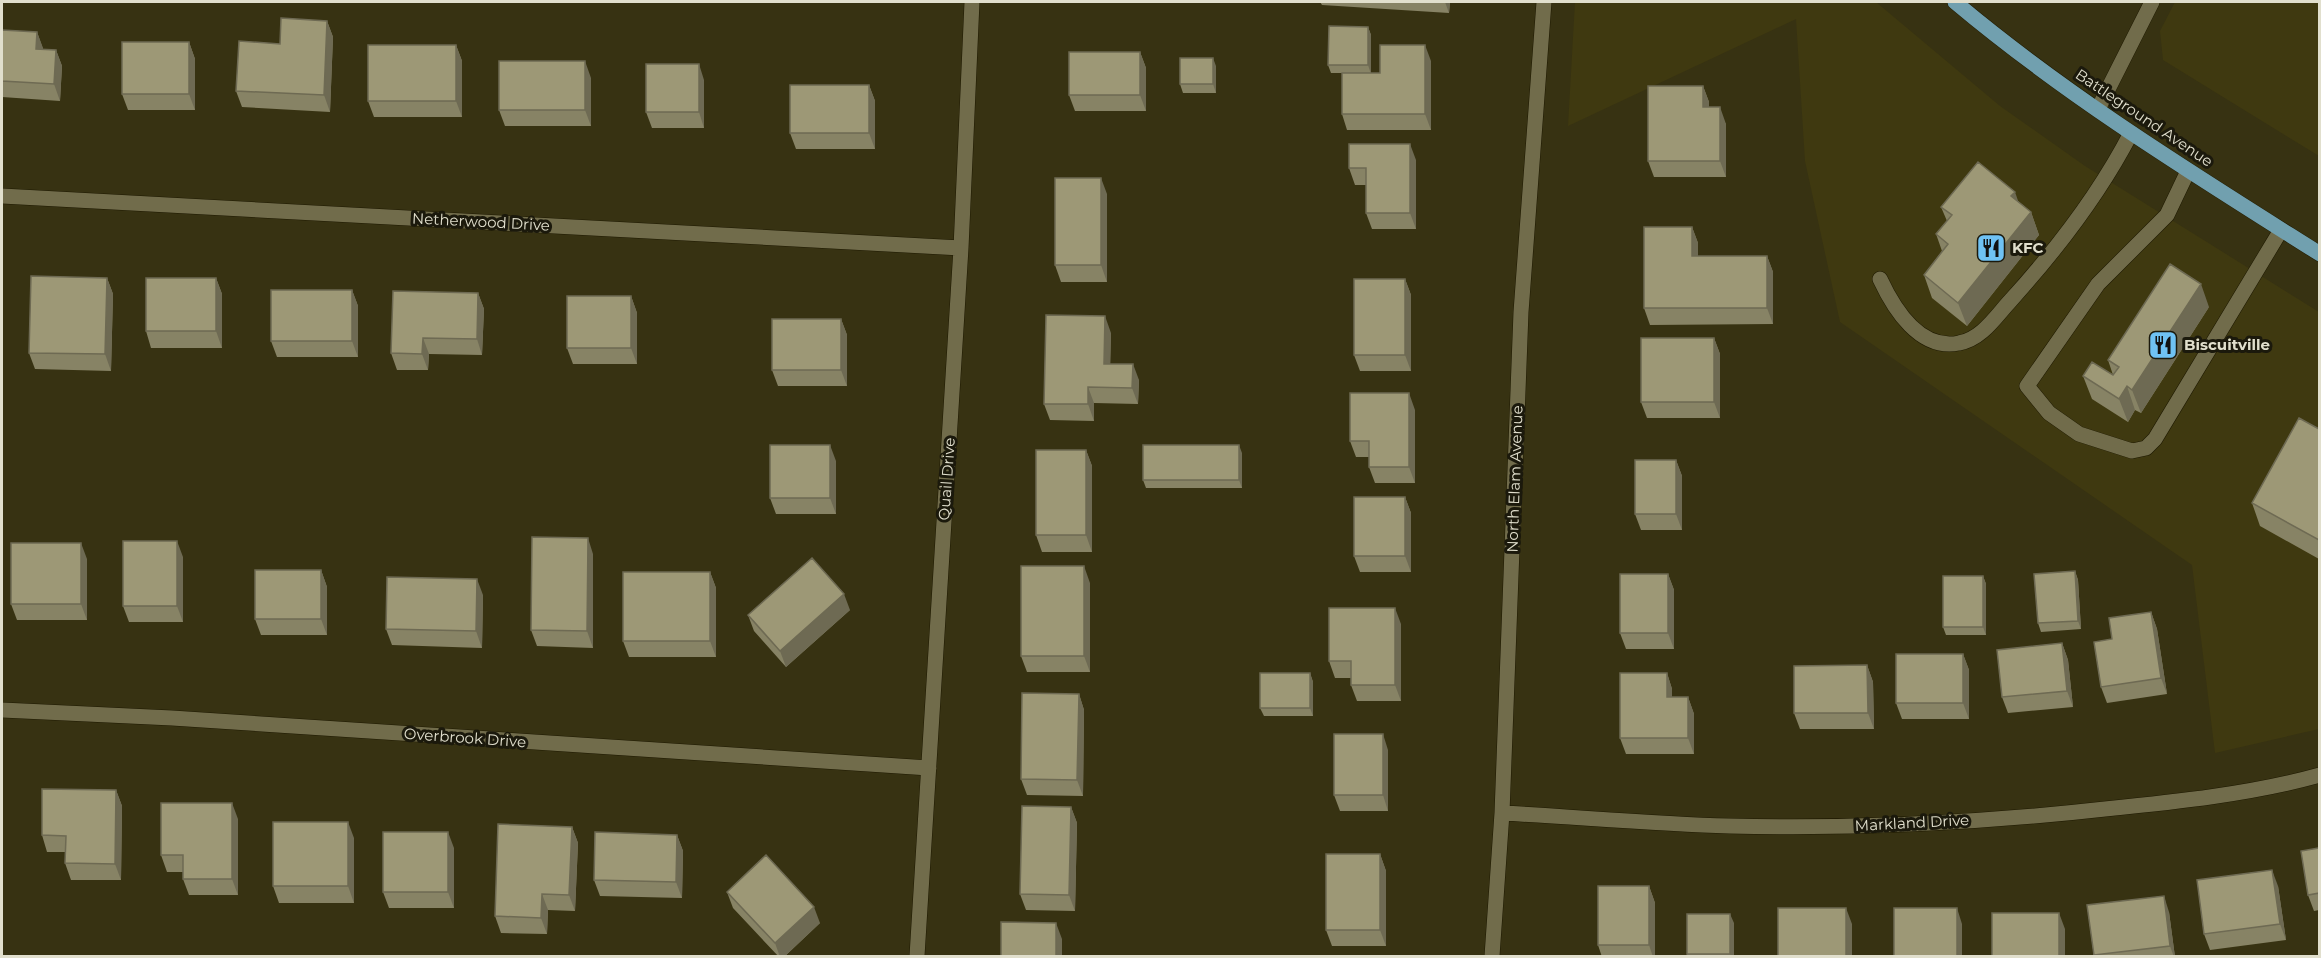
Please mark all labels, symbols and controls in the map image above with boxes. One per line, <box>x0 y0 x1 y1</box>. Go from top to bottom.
street label: Battleground Avenue <box>2072 65 2217 171</box>
street label: Netherwood Drive <box>412 208 550 235</box>
restaurant icon: KFC <box>1975 232 2007 264</box>
place label: KFC <box>2012 238 2044 257</box>
restaurant icon: Biscuitville <box>2147 329 2179 361</box>
place label: Biscuitville <box>2184 335 2270 354</box>
street label: North Elam Avenue <box>1502 405 1527 553</box>
street label: Quail Drive <box>934 437 959 521</box>
street label: Overbrook Drive <box>403 724 527 751</box>
street label: Markland Drive <box>1854 810 1970 835</box>

